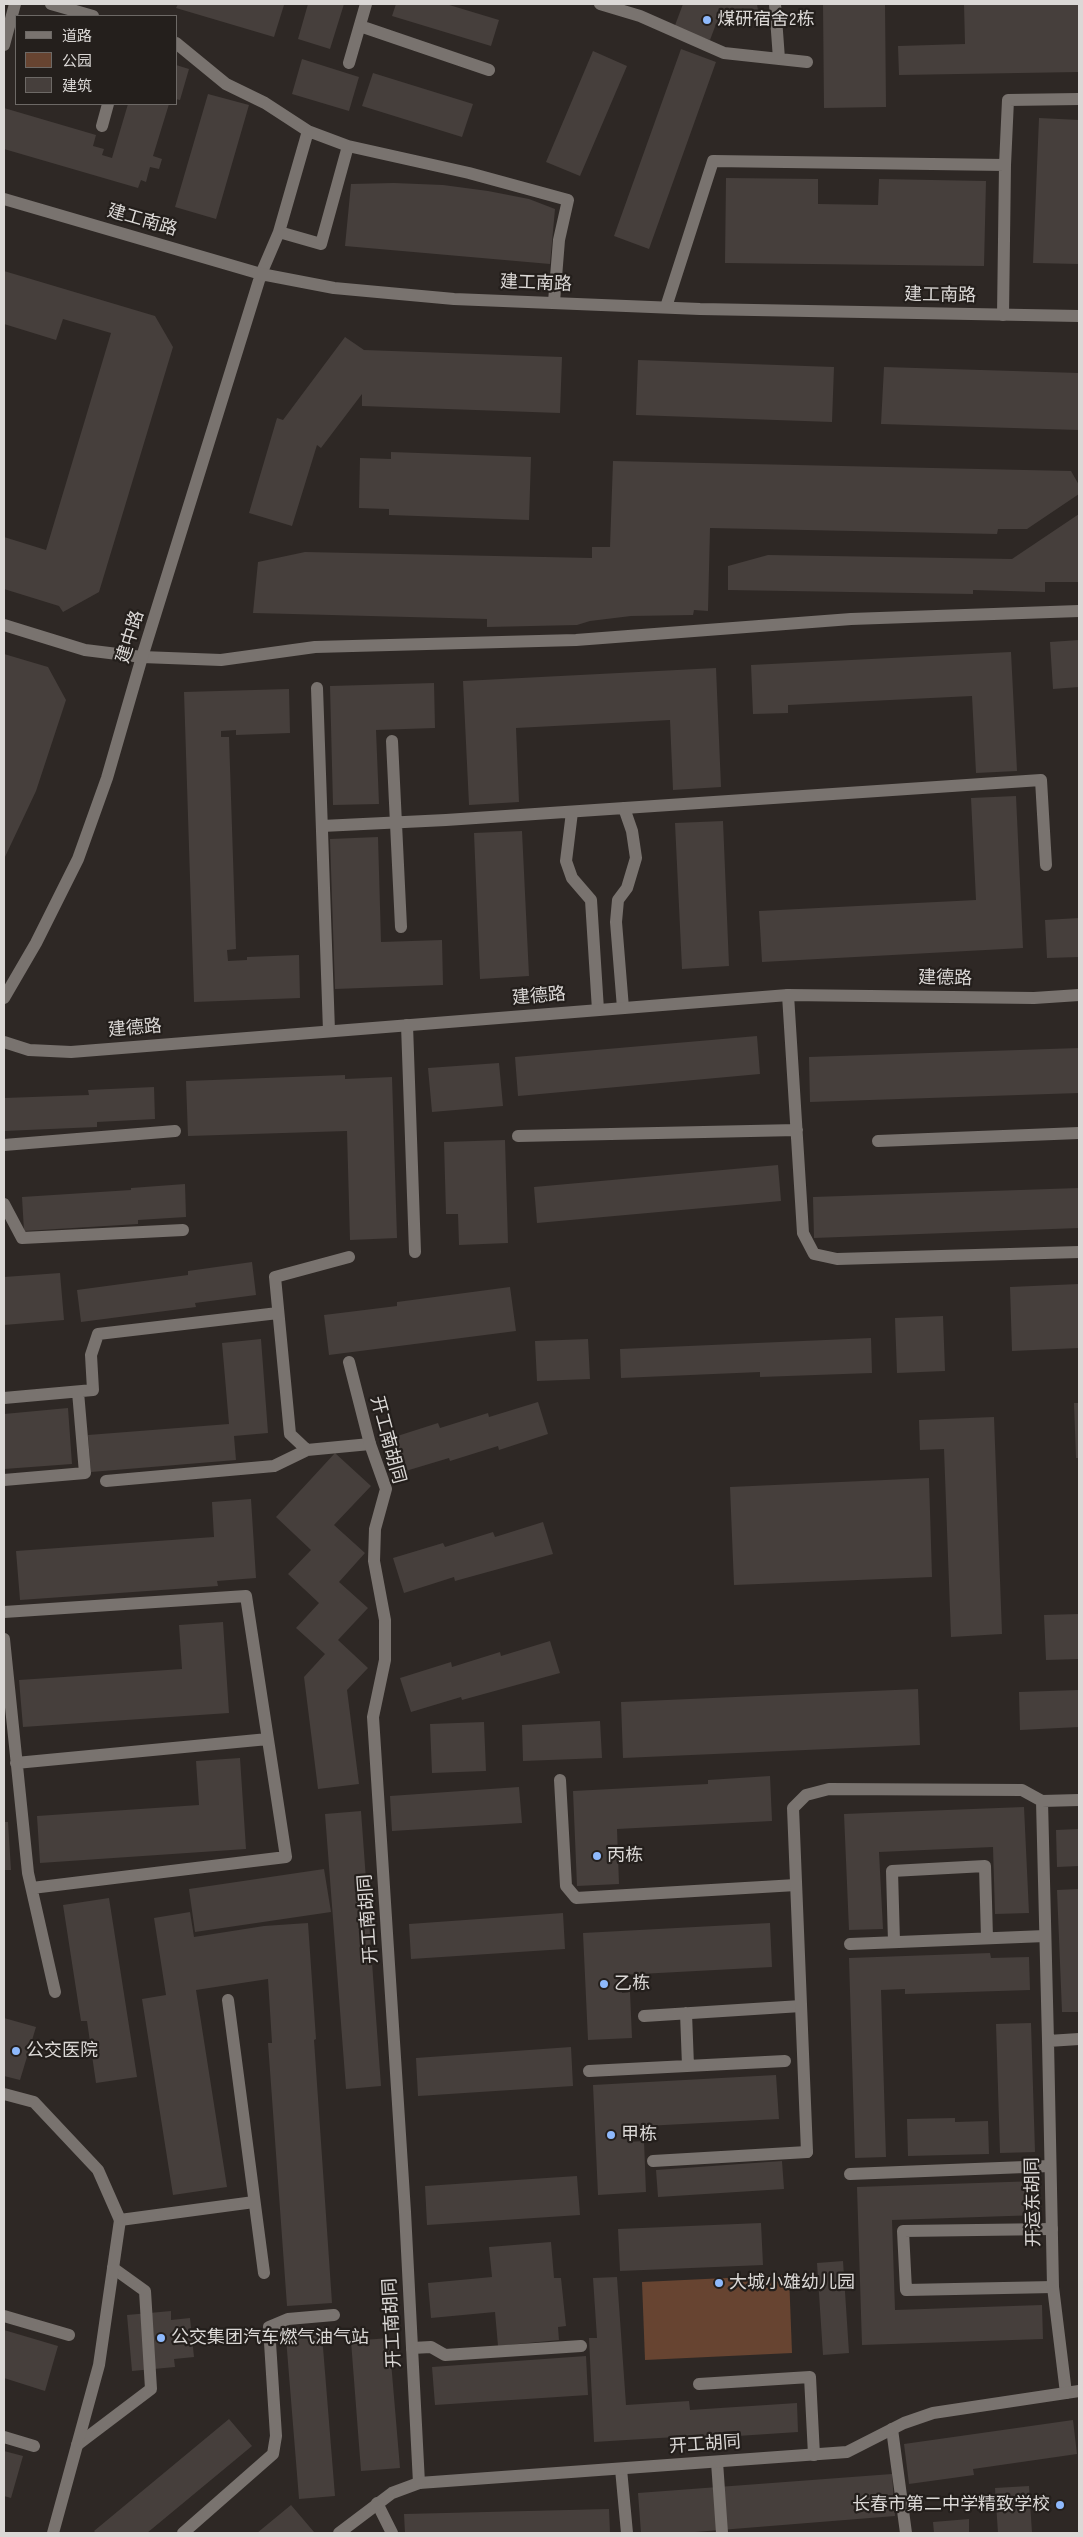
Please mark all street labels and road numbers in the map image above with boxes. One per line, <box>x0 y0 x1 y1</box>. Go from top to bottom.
street label: 建工南路 <box>104 201 180 241</box>
street label: 建工南路 <box>500 272 572 296</box>
street label: 建工南路 <box>904 285 976 307</box>
street label: 建中路 <box>113 608 149 666</box>
street label: 建德路 <box>918 968 972 990</box>
street label: 建德路 <box>511 984 567 1010</box>
street label: 建德路 <box>107 1016 163 1042</box>
street label: 开工南胡同 <box>365 1394 409 1486</box>
street label: 开工南胡同 <box>355 1873 383 1965</box>
street label: 开运东胡同 <box>1022 2157 1046 2247</box>
street label: 开工南胡同 <box>380 2277 406 2369</box>
street label: 开工胡同 <box>668 2432 742 2458</box>

